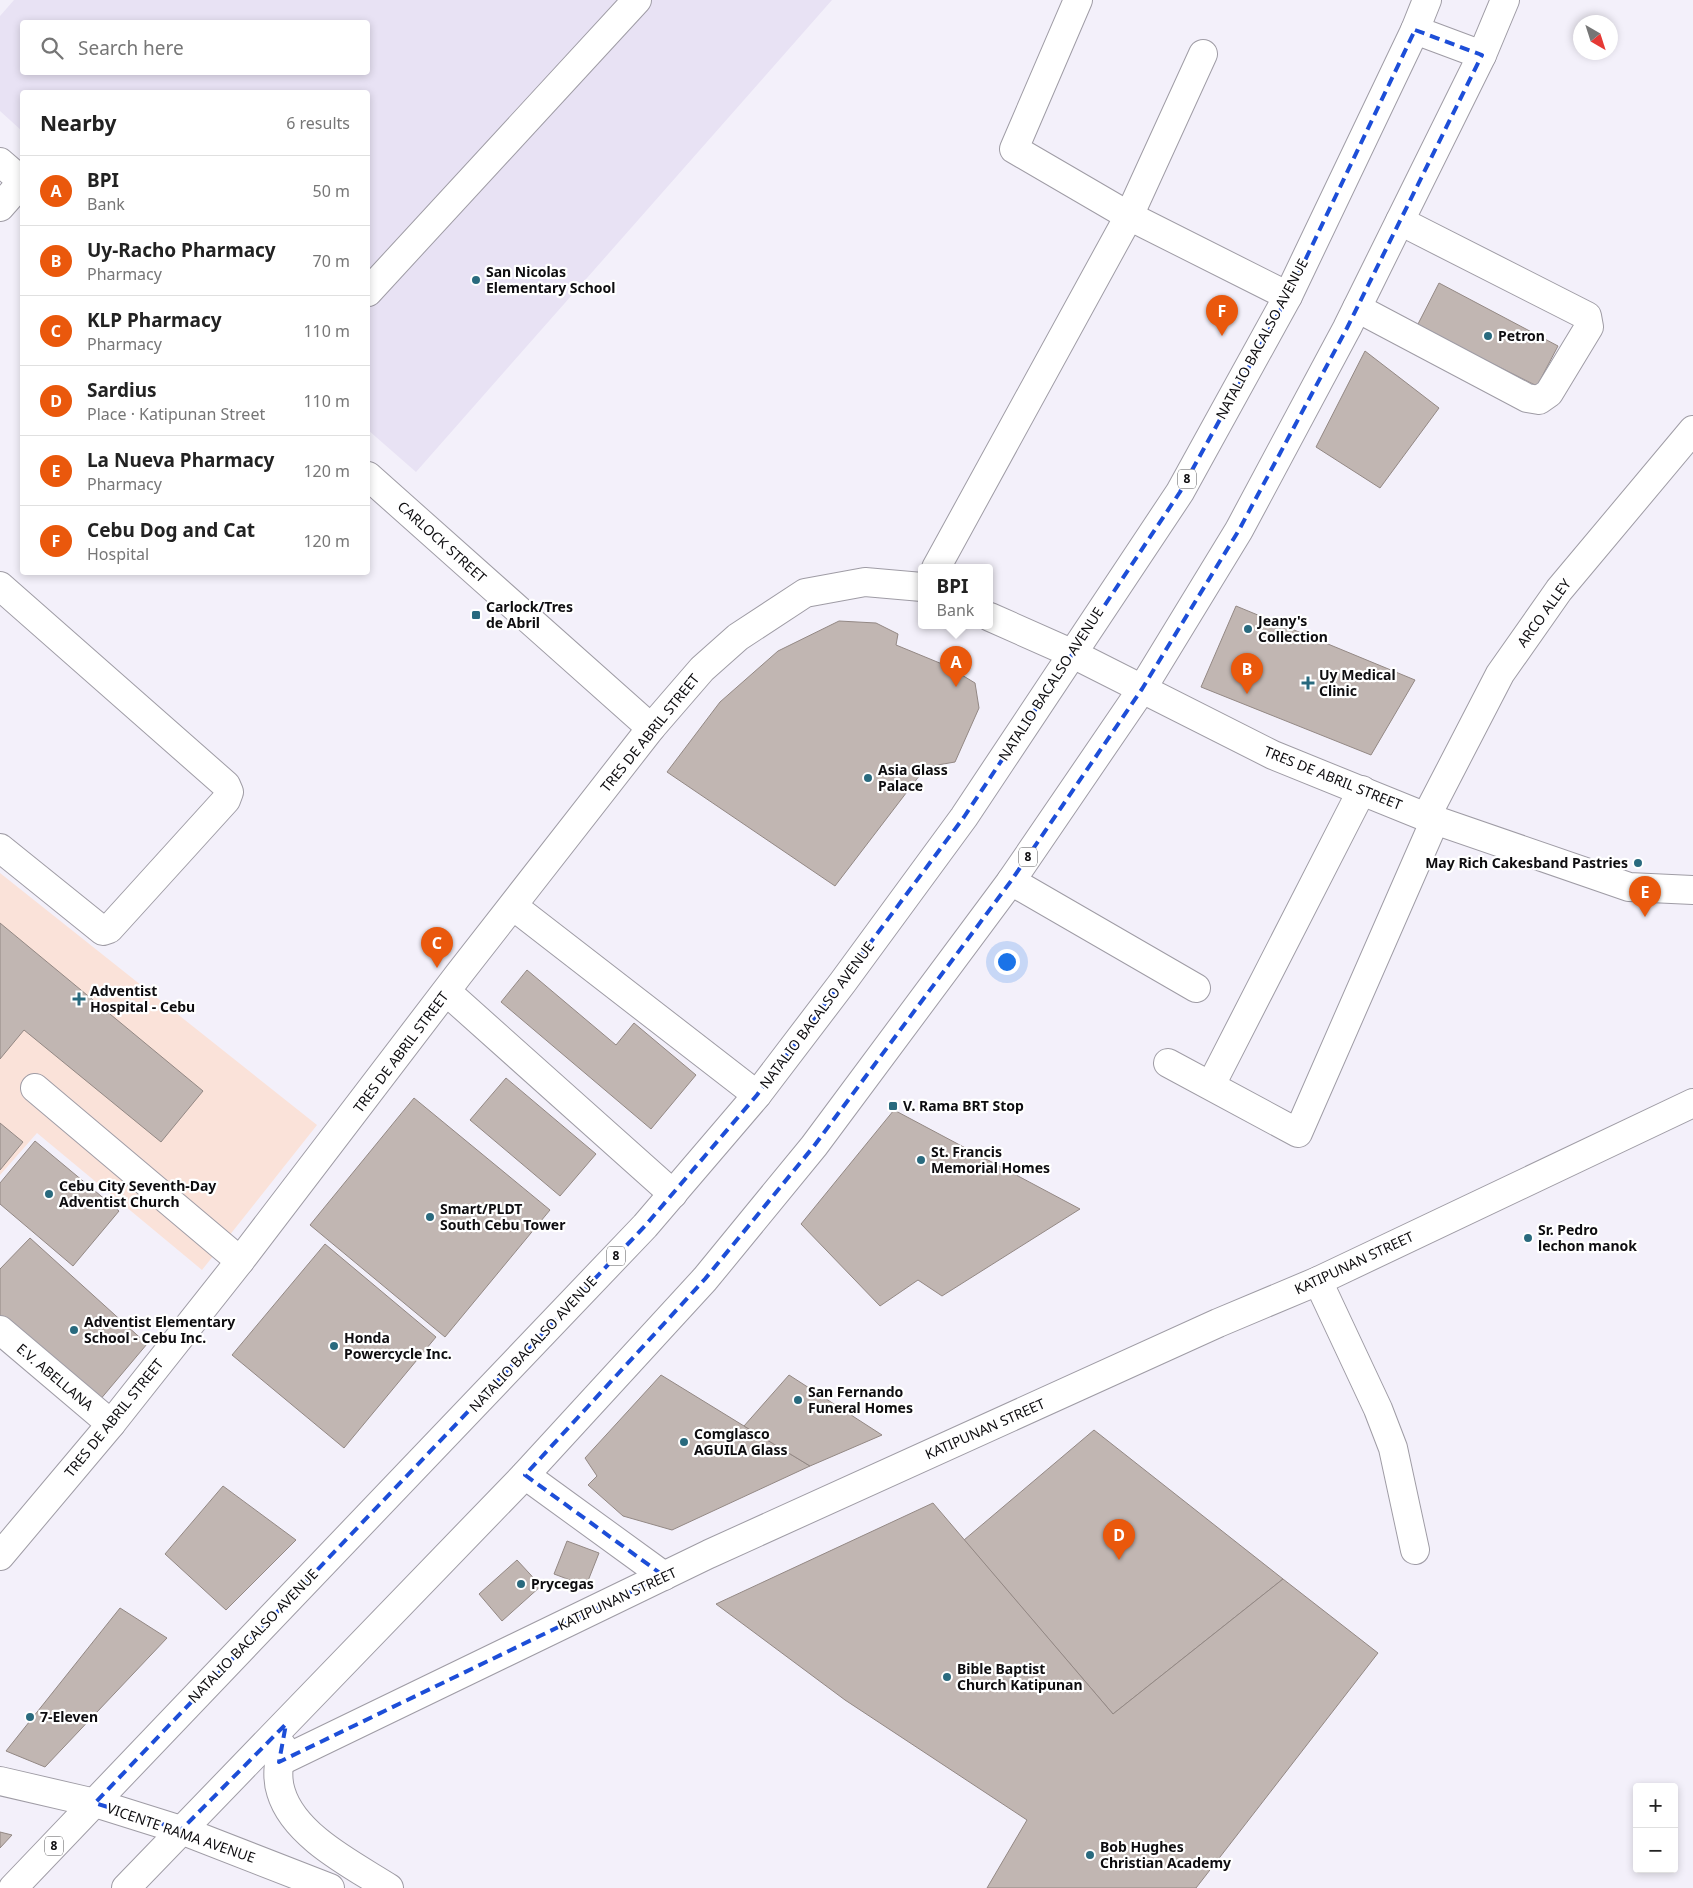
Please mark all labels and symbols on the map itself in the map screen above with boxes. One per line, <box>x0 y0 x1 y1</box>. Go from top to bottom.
north arrow <box>1573 15 1618 60</box>
street label: NATALIO BACALSO AVENUE <box>1211 255 1312 422</box>
place label: San Nicolas Elementary School <box>486 262 616 297</box>
marker: San Nicolas Elementary School <box>470 274 482 286</box>
pin: F <box>1206 295 1238 336</box>
place label: Petron <box>1498 326 1545 345</box>
marker: Petron <box>1482 330 1494 342</box>
road number: 8 <box>1178 469 1196 488</box>
street label: CARLOCK STREET <box>394 497 491 587</box>
street label: ARCO ALLEY <box>1512 575 1575 651</box>
place label: Carlock/Tres de Abril <box>486 597 573 632</box>
street label: NATALIO BACALSO AVENUE <box>994 603 1107 764</box>
marker: Carlock/Tres de Abril <box>470 609 482 621</box>
place label: Jeany's Collection <box>1256 611 1328 646</box>
marker: Jeany's Collection <box>1242 623 1254 635</box>
pin: A <box>940 646 972 687</box>
pin: B <box>1231 653 1263 694</box>
place label: Uy Medical Clinic <box>1319 665 1396 700</box>
street label: TRES DE ABRIL STREET <box>596 669 703 796</box>
marker: Uy Medical Clinic <box>1301 676 1315 690</box>
street label: TRES DE ABRIL STREET <box>1261 741 1405 814</box>
place label: Asia Glass Palace <box>878 760 948 795</box>
marker: Asia Glass Palace <box>862 772 874 784</box>
road number: 8 <box>1019 848 1037 866</box>
place label: May Rich Cakesband Pastries <box>1425 853 1628 872</box>
marker: May Rich Cakesband Pastries <box>1632 857 1644 869</box>
pin: E <box>1629 876 1661 917</box>
pin: C <box>421 927 453 968</box>
street label: NATALIO BACALSO AVENUE <box>755 937 878 1092</box>
your location <box>994 949 1020 975</box>
place label: Adventist Hospital - Cebu <box>90 981 195 1016</box>
street label: TRES DE ABRIL STREET <box>349 987 453 1116</box>
marker: Adventist Hospital - Cebu <box>72 992 86 1006</box>
place label: V. Rama BRT Stop <box>903 1096 1024 1115</box>
marker: V. Rama BRT Stop <box>887 1100 899 1112</box>
place label: St. Francis Memorial Homes <box>931 1142 1050 1177</box>
marker: St. Francis Memorial Homes <box>915 1154 927 1166</box>
place label: Cebu City Seventh-Day Adventist Church <box>59 1176 216 1211</box>
marker: Cebu City Seventh-Day Adventist Church <box>43 1188 55 1200</box>
place label: Smart/PLDT South Cebu Tower <box>440 1199 566 1234</box>
marker: Smart/PLDT South Cebu Tower <box>424 1211 436 1223</box>
place label: Sr. Pedro lechon manok <box>1538 1220 1637 1255</box>
street label: KATIPUNAN STREET <box>1291 1227 1417 1298</box>
marker: Sr. Pedro lechon manok <box>1522 1232 1534 1244</box>
road number: 8 <box>607 1246 625 1266</box>
street label: NATALIO BACALSO AVENUE <box>465 1272 601 1416</box>
place label: Adventist Elementary School - Cebu Inc. <box>84 1312 235 1347</box>
marker: Adventist Elementary School - Cebu Inc. <box>68 1324 80 1336</box>
place label: Honda Powercycle Inc. <box>344 1328 452 1363</box>
street label: E.V. ABELLANA <box>13 1339 98 1414</box>
marker: Honda Powercycle Inc. <box>328 1340 340 1352</box>
street label: TRES DE ABRIL STREET <box>60 1354 167 1481</box>
place label: San Fernando Funeral Homes <box>808 1382 913 1417</box>
street label: KATIPUNAN STREET <box>922 1393 1048 1464</box>
marker: San Fernando Funeral Homes <box>792 1394 804 1406</box>
place label: Comglasco AGUILA Glass <box>694 1424 787 1459</box>
marker: Comglasco AGUILA Glass <box>678 1436 690 1448</box>
pin: D <box>1103 1519 1135 1560</box>
street label: KATIPUNAN STREET <box>554 1563 680 1634</box>
street label: NATALIO BACALSO AVENUE <box>183 1565 322 1707</box>
place label: Prycegas <box>531 1574 594 1593</box>
marker: Prycegas <box>515 1578 527 1590</box>
place label: Bible Baptist Church Katipunan <box>957 1659 1083 1694</box>
marker: Bible Baptist Church Katipunan <box>941 1671 953 1683</box>
place label: 7-Eleven <box>40 1707 98 1726</box>
marker: 7-Eleven <box>24 1711 36 1723</box>
street label: VICENTE RAMA AVENUE <box>104 1798 258 1867</box>
road number: 8 <box>45 1836 63 1855</box>
place label: Bob Hughes Christian Academy <box>1100 1837 1231 1872</box>
marker: Bob Hughes Christian Academy <box>1084 1849 1096 1861</box>

